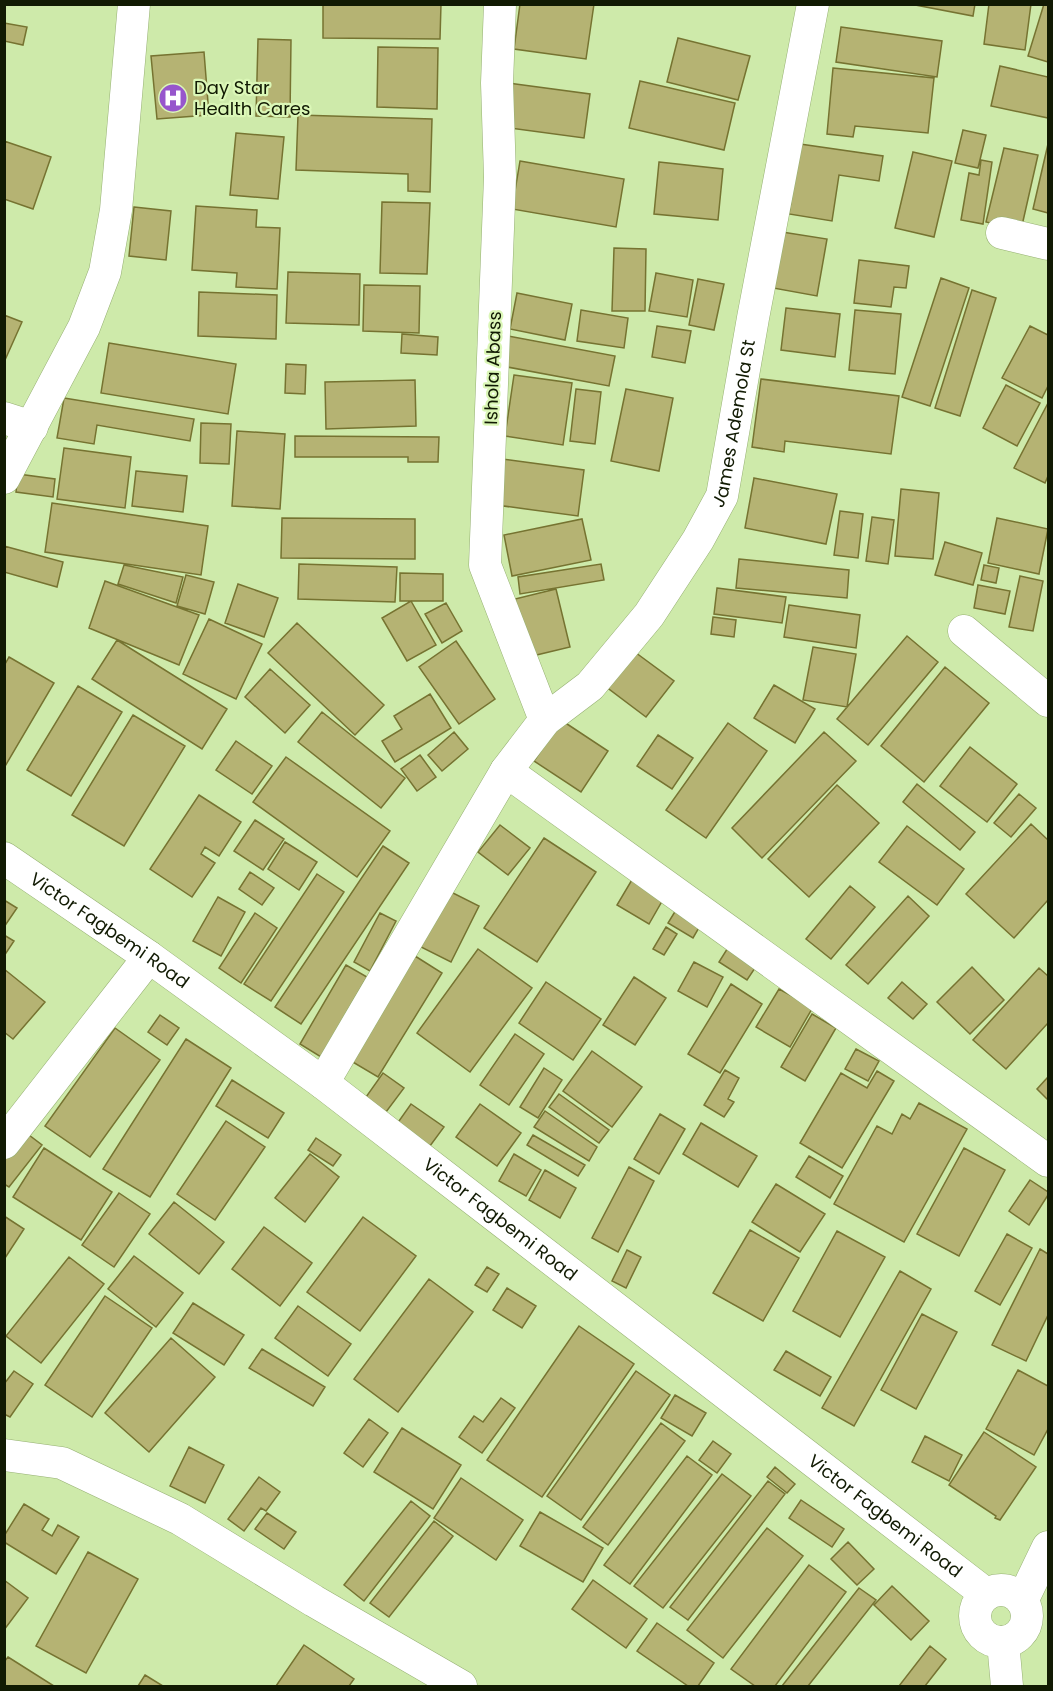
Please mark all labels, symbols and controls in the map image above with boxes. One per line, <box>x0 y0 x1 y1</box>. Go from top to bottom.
place label: Day Star Health Cares <box>194 75 310 121</box>
hospital icon: Day Star Health Cares <box>157 82 189 114</box>
street label: Ishola Abass <box>478 311 507 425</box>
street label: James Ademola St <box>705 338 761 512</box>
street label: Victor Fagbemi Road <box>25 866 194 994</box>
street label: Victor Fagbemi Road <box>418 1152 583 1287</box>
street label: Victor Fagbemi Road <box>803 1448 968 1583</box>

